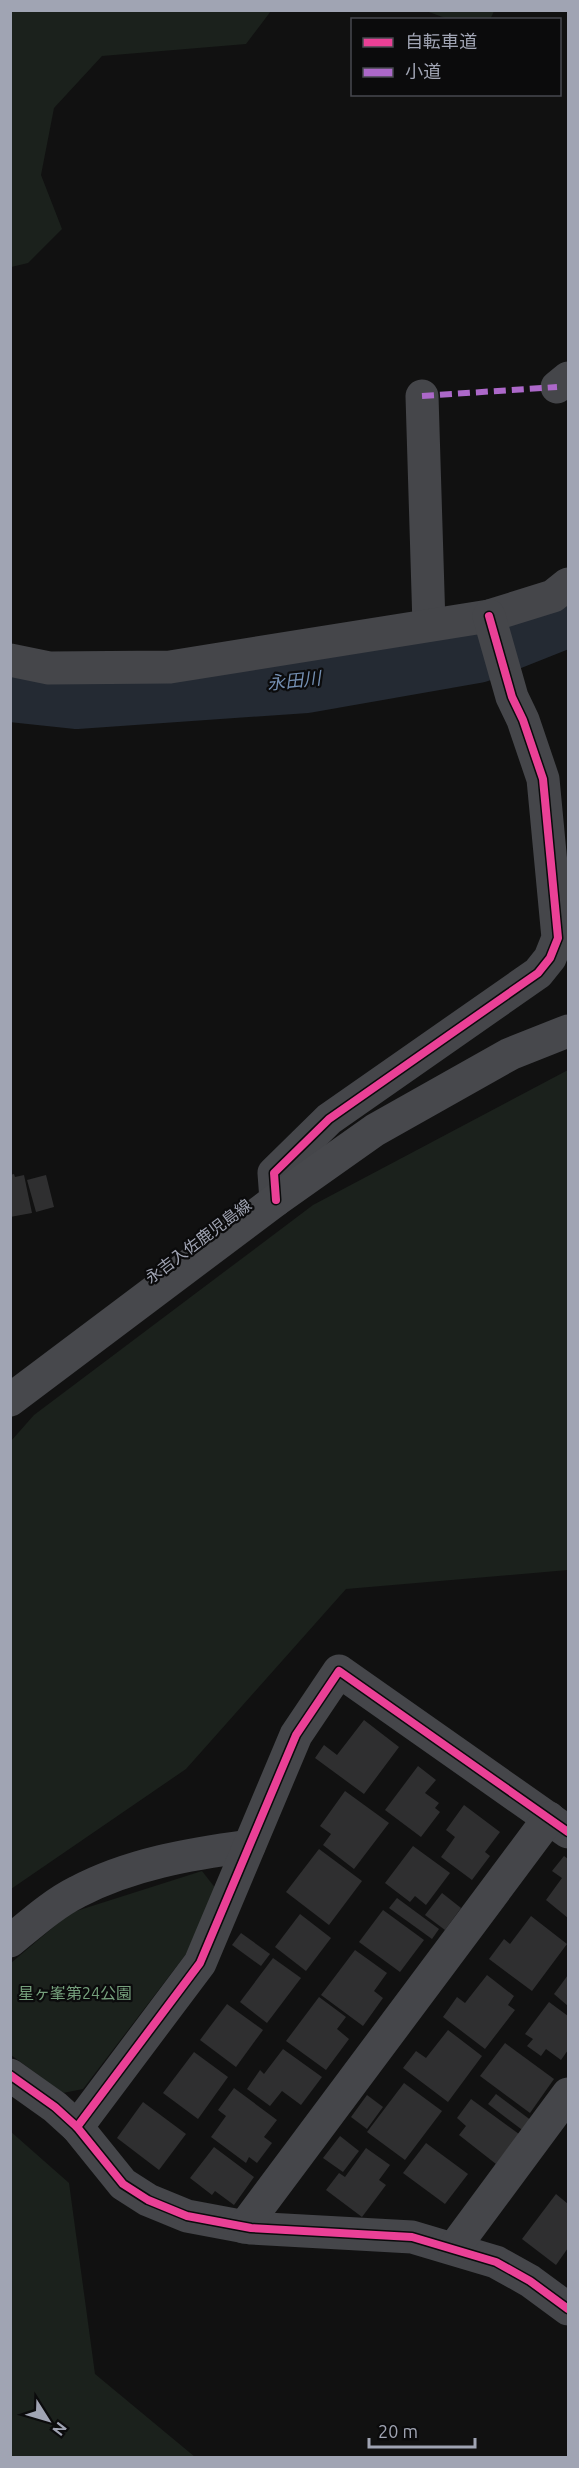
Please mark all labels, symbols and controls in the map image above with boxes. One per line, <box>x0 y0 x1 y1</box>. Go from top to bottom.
legend <box>351 18 561 96</box>
text: 自転車道 <box>405 31 477 51</box>
text: 小道 <box>405 61 441 81</box>
water label: 永田川 <box>266 667 324 693</box>
street label: 永吉入佐鹿児島線 <box>141 1195 255 1287</box>
park label: 星ヶ峯第24公園 <box>18 1984 132 2002</box>
north arrow <box>18 2390 78 2450</box>
scale bar <box>369 2411 476 2449</box>
text: N <box>49 2419 71 2439</box>
text: 20 m <box>378 2421 418 2441</box>

